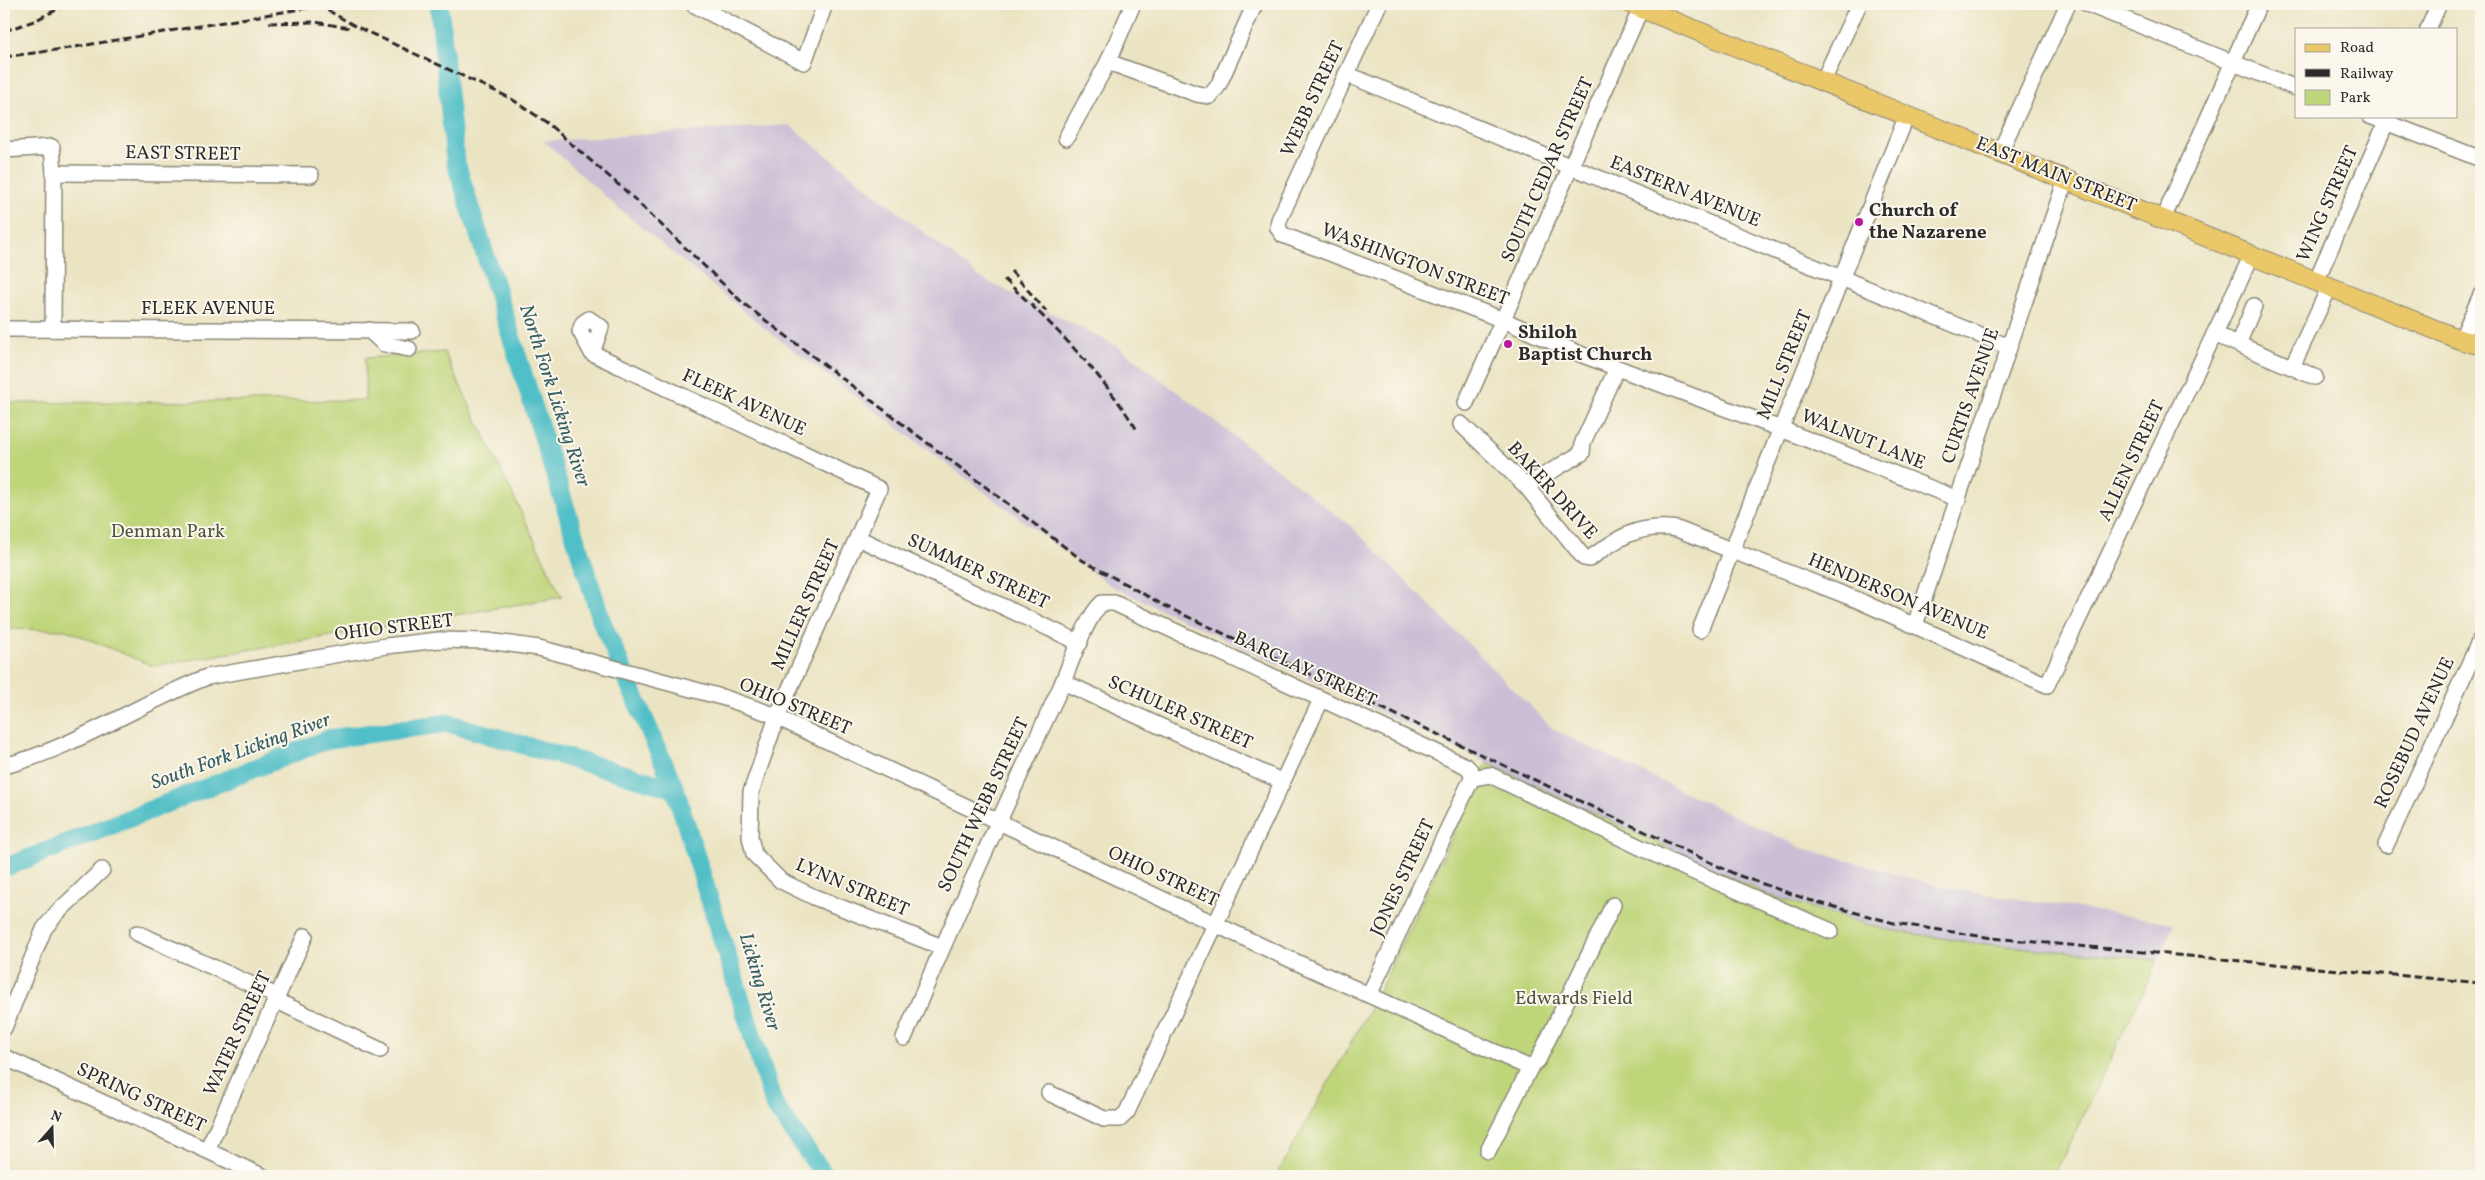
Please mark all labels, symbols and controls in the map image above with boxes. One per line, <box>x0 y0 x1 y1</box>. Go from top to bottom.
legend <box>2295 28 2458 118</box>
street label: WEBB STREET <box>1275 37 1351 161</box>
text: Road <box>2340 38 2374 59</box>
text: Railway <box>2340 64 2393 85</box>
street label: SOUTH CEDAR STREET <box>1495 73 1601 267</box>
text: Park <box>2340 88 2371 109</box>
street label: EAST MAIN STREET <box>1972 131 2140 219</box>
street label: EAST STREET <box>125 140 241 168</box>
street label: WING STREET <box>2291 142 2365 266</box>
street label: EASTERN AVENUE <box>1606 150 1764 234</box>
place label: Church of the Nazarene <box>1869 198 1987 246</box>
marker: Church of the Nazarene <box>1853 216 1865 228</box>
street label: WASHINGTON STREET <box>1317 217 1513 313</box>
street label: FLEEK AVENUE <box>141 296 275 322</box>
water label: North Fork Licking River <box>511 301 597 491</box>
street label: MILL STREET <box>1751 306 1819 424</box>
place label: Shiloh Baptist Church <box>1518 320 1652 368</box>
street label: CURTIS AVENUE <box>1936 325 2006 467</box>
marker: Shiloh Baptist Church <box>1502 338 1514 350</box>
street label: FLEEK AVENUE <box>678 363 810 443</box>
street label: ALLEN STREET <box>2093 396 2171 526</box>
street label: WALNUT LANE <box>1797 403 1929 477</box>
street label: BAKER DRIVE <box>1501 436 1603 546</box>
park label: Denman Park <box>111 519 225 545</box>
street label: SUMMER STREET <box>903 528 1053 616</box>
street label: MILLER STREET <box>765 535 847 675</box>
street label: HENDERSON AVENUE <box>1804 547 1992 647</box>
street label: OHIO STREET <box>333 608 455 648</box>
street label: BARCLAY STREET <box>1229 626 1381 714</box>
street label: ROSEBUD AVENUE <box>2368 653 2462 813</box>
street label: SCHULER STREET <box>1104 669 1256 757</box>
street label: OHIO STREET <box>735 672 855 742</box>
water label: South Fork Licking River <box>147 706 335 798</box>
street label: SOUTH WEBB STREET <box>932 713 1036 897</box>
street label: JONES STREET <box>1364 815 1442 941</box>
street label: OHIO STREET <box>1103 840 1223 914</box>
street label: LYNN STREET <box>791 852 913 924</box>
water label: Licking River <box>731 929 787 1035</box>
street label: WATER STREET <box>198 967 278 1101</box>
park label: Edwards Field <box>1515 986 1633 1012</box>
street label: SPRING STREET <box>72 1057 210 1139</box>
north arrow <box>28 1102 78 1152</box>
text: N <box>48 1107 64 1128</box>

